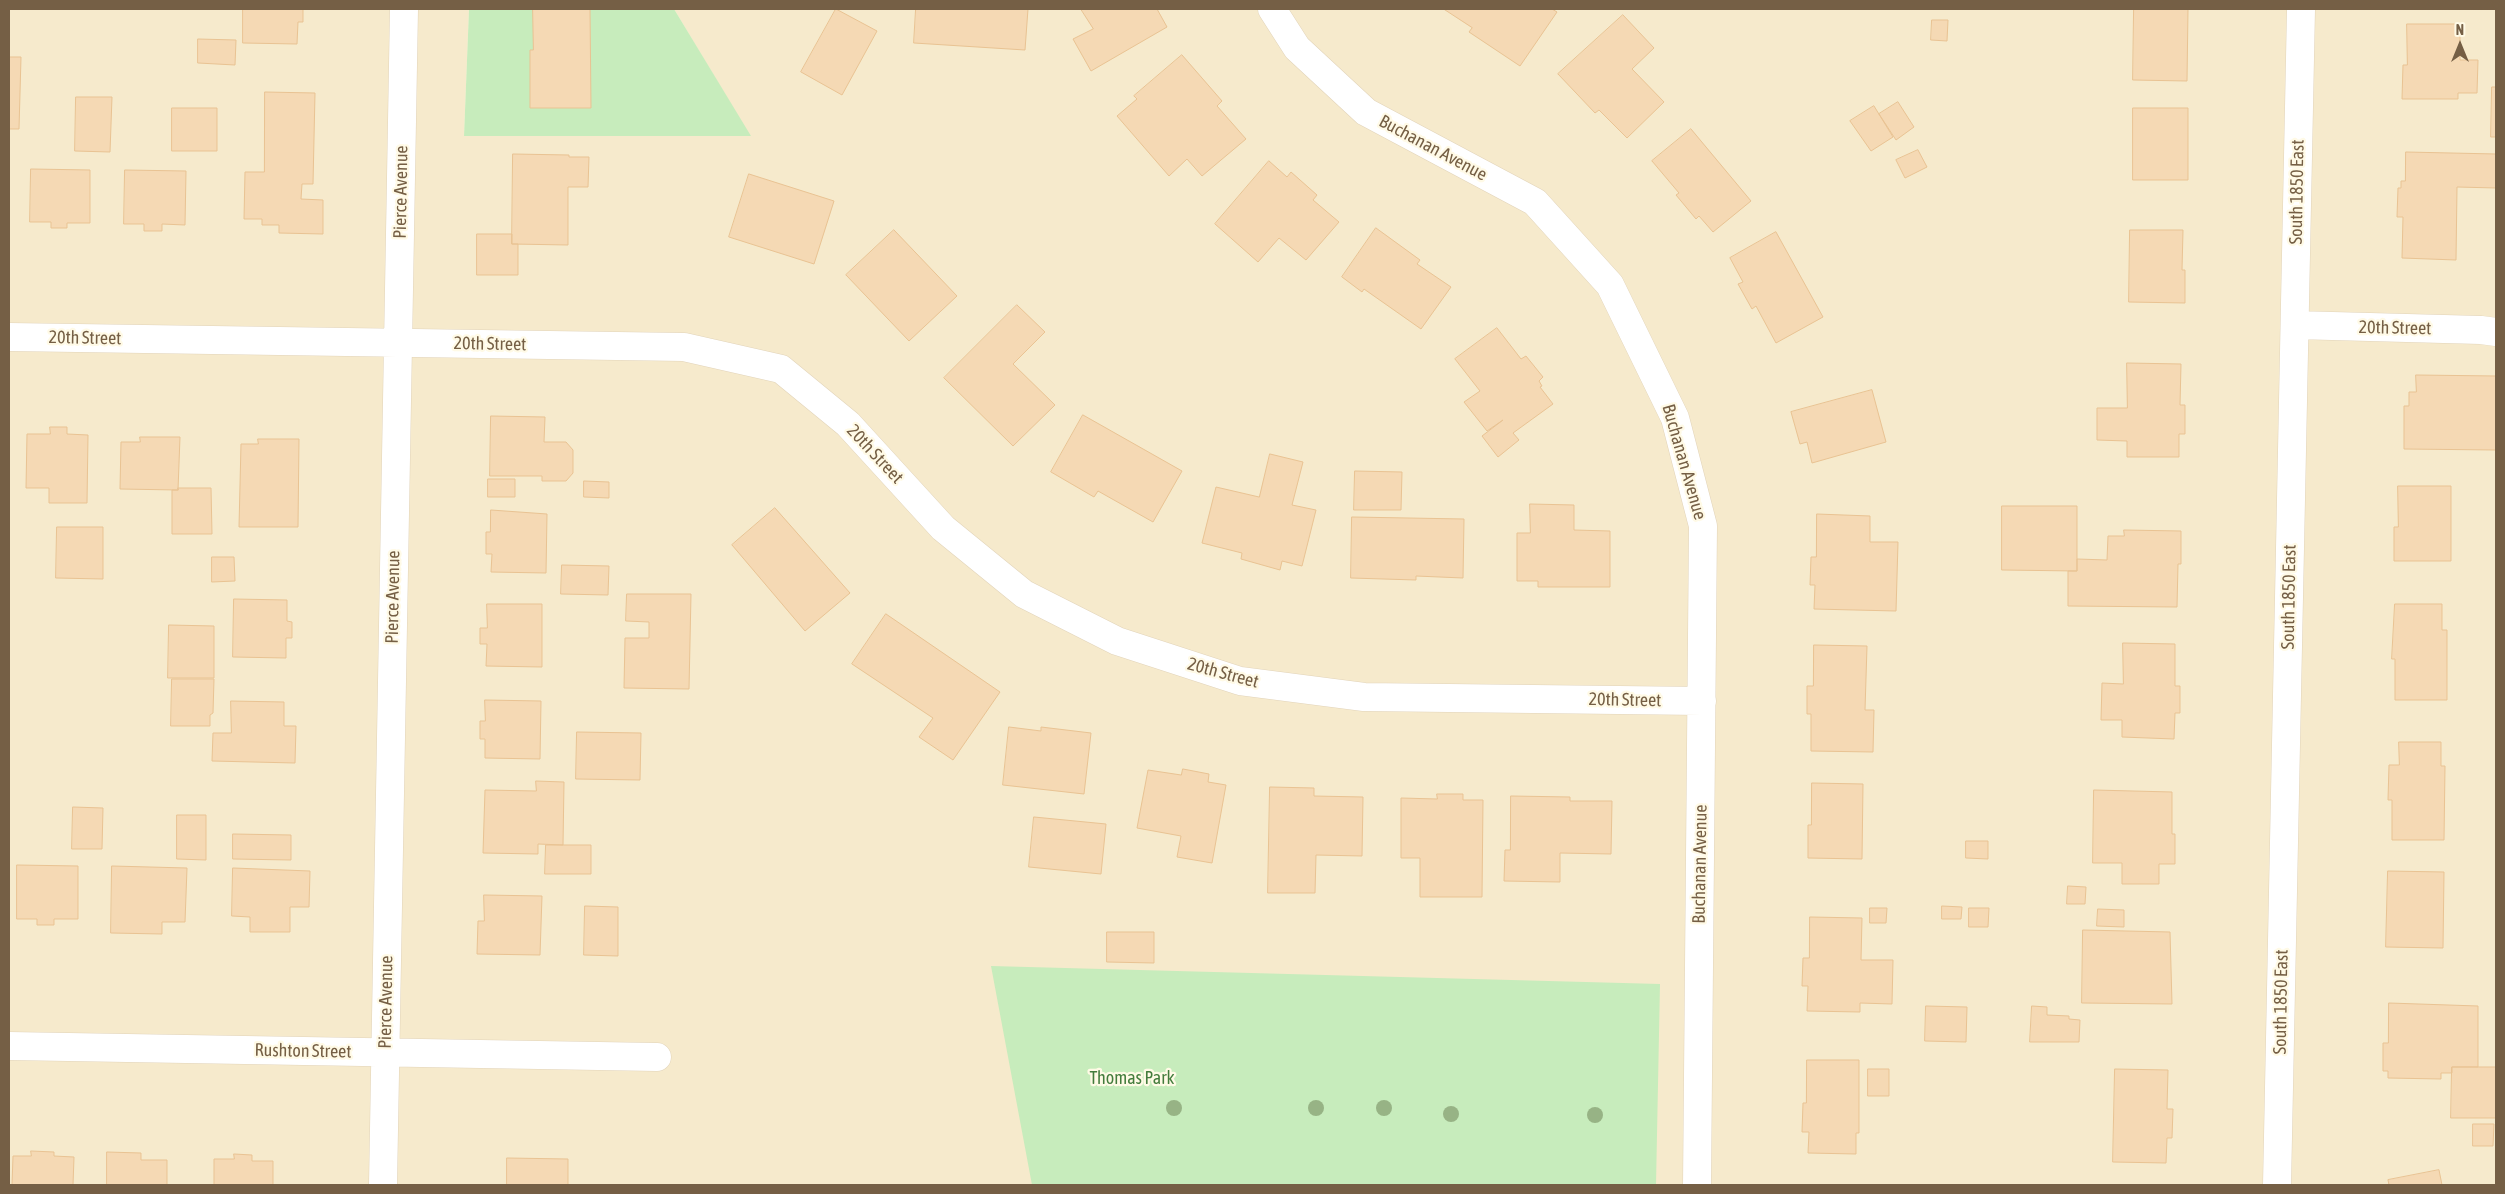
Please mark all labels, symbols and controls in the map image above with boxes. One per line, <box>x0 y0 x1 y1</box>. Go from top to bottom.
north arrow <box>2435 20 2485 70</box>
text: N <box>2456 22 2464 38</box>
street label: Buchanan Avenue <box>1375 111 1491 185</box>
street label: South 1850 East <box>2285 139 2309 245</box>
street label: Pierce Avenue <box>389 145 413 239</box>
street label: 20th Street <box>2358 317 2432 339</box>
street label: 20th Street <box>48 327 122 349</box>
street label: 20th Street <box>453 333 527 355</box>
street label: Buchanan Avenue <box>1657 402 1711 522</box>
street label: 20th Street <box>842 420 908 488</box>
street label: South 1850 East <box>2277 544 2301 650</box>
street label: Pierce Avenue <box>381 550 405 644</box>
street label: 20th Street <box>1185 653 1261 693</box>
street label: 20th Street <box>1588 689 1662 711</box>
street label: Buchanan Avenue <box>1688 804 1712 924</box>
street label: South 1850 East <box>2269 949 2293 1055</box>
street label: Pierce Avenue <box>374 955 398 1049</box>
street label: Rushton Street <box>254 1039 352 1063</box>
park label: Thomas Park <box>1090 1067 1174 1089</box>

